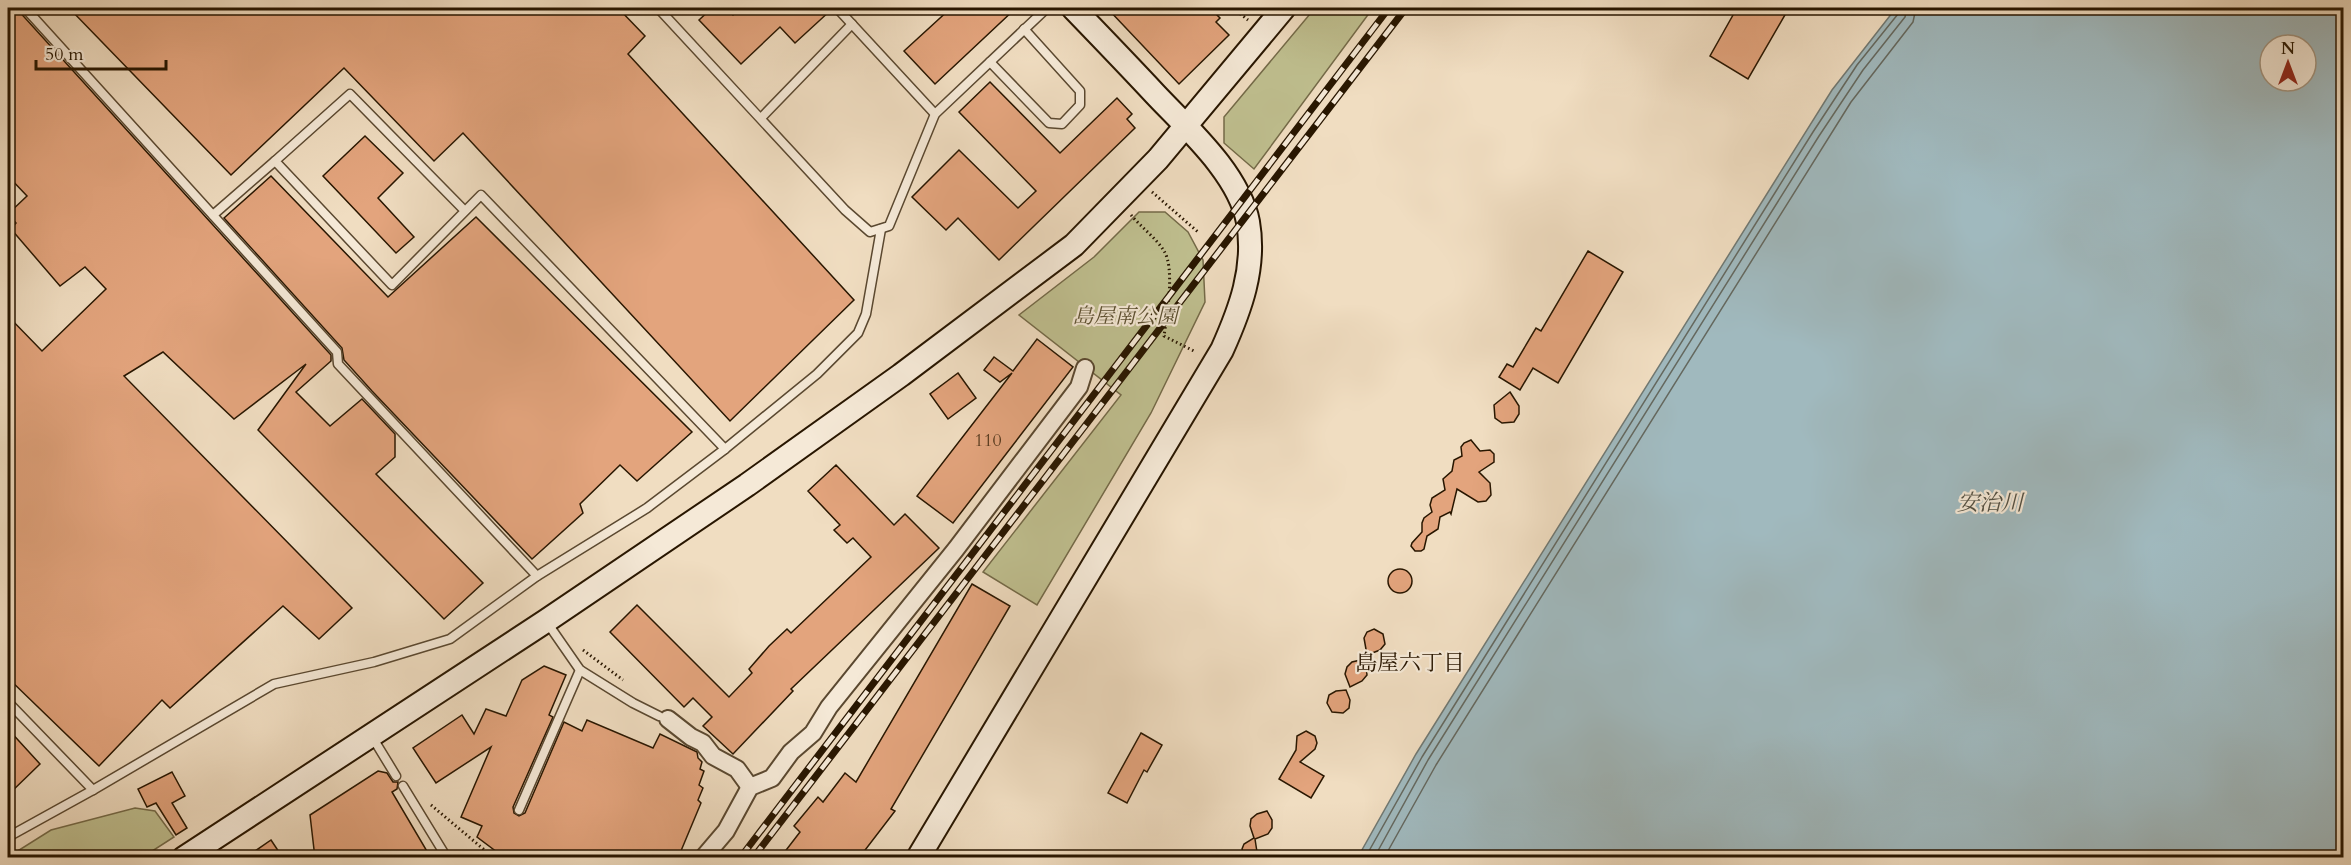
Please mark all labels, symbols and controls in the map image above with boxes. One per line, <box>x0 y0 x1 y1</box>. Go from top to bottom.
scale bar <box>36 33 166 71</box>
north arrow <box>2258 33 2318 93</box>
text: N <box>2281 38 2295 60</box>
text: 50 m <box>45 42 84 67</box>
park label: 島屋南公園 <box>1073 302 1180 331</box>
house number: 110 <box>974 428 1002 453</box>
water label: 安治川 <box>1957 488 2025 518</box>
district label: 島屋六丁目 <box>1355 648 1465 678</box>

